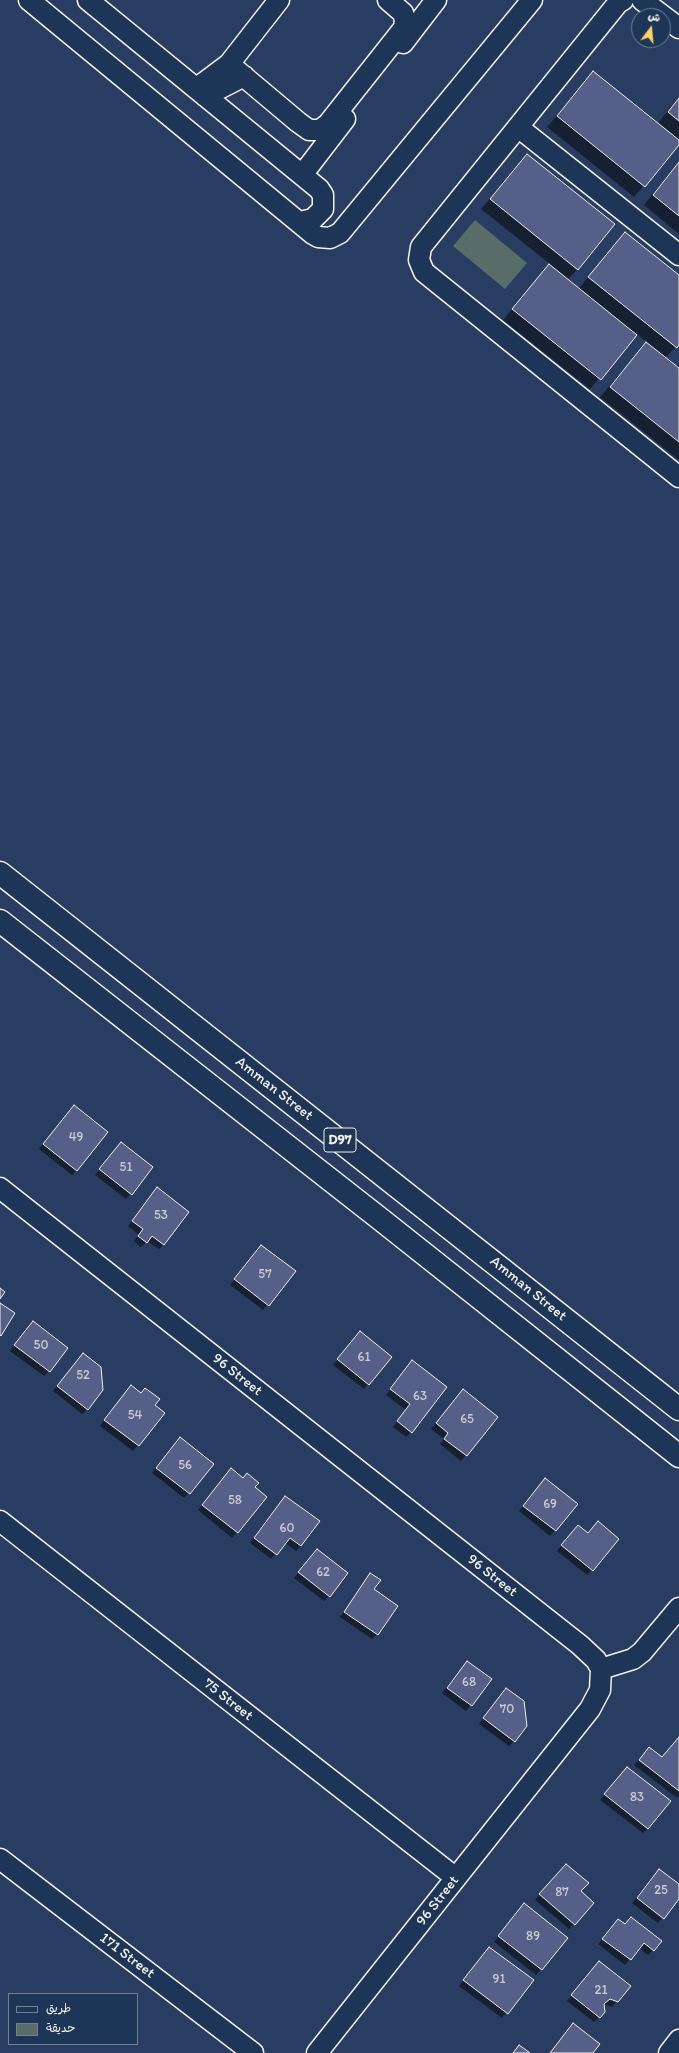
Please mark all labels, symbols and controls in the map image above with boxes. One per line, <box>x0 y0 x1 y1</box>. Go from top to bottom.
north arrow <box>631 8 671 48</box>
text: ش <box>647 9 662 25</box>
street label: Amman Street <box>232 1053 316 1125</box>
road number: D97 <box>324 1128 356 1152</box>
house number: 49 <box>69 1130 83 1146</box>
house number: 51 <box>120 1160 132 1176</box>
house number: 53 <box>154 1208 168 1224</box>
street label: Amman Street <box>486 1253 570 1325</box>
house number: 57 <box>258 1267 272 1283</box>
house number: 50 <box>34 1338 48 1354</box>
street label: 96 Street <box>208 1350 266 1400</box>
house number: 61 <box>358 1350 370 1366</box>
house number: 52 <box>76 1368 90 1384</box>
house number: 63 <box>413 1389 427 1405</box>
house number: 54 <box>128 1408 142 1424</box>
house number: 65 <box>460 1412 474 1428</box>
house number: 56 <box>178 1458 192 1474</box>
house number: 58 <box>228 1493 242 1509</box>
house number: 69 <box>543 1497 557 1513</box>
house number: 60 <box>280 1521 294 1537</box>
street label: 96 Street <box>463 1551 521 1601</box>
house number: 62 <box>316 1565 330 1581</box>
street label: 75 Street <box>199 1675 257 1725</box>
house number: 68 <box>462 1675 476 1691</box>
house number: 70 <box>500 1702 514 1718</box>
house number: 83 <box>630 1790 644 1806</box>
street label: 96 Street <box>413 1872 463 1930</box>
house number: 25 <box>654 1883 668 1899</box>
house number: 87 <box>555 1885 569 1901</box>
street label: 171 Street <box>96 1929 158 1983</box>
house number: 89 <box>526 1929 540 1945</box>
house number: 91 <box>493 1972 505 1988</box>
house number: 21 <box>595 1983 607 1999</box>
legend <box>8 1993 138 2045</box>
text: طريق <box>46 2001 71 2015</box>
text: حديقة <box>46 2021 75 2035</box>

